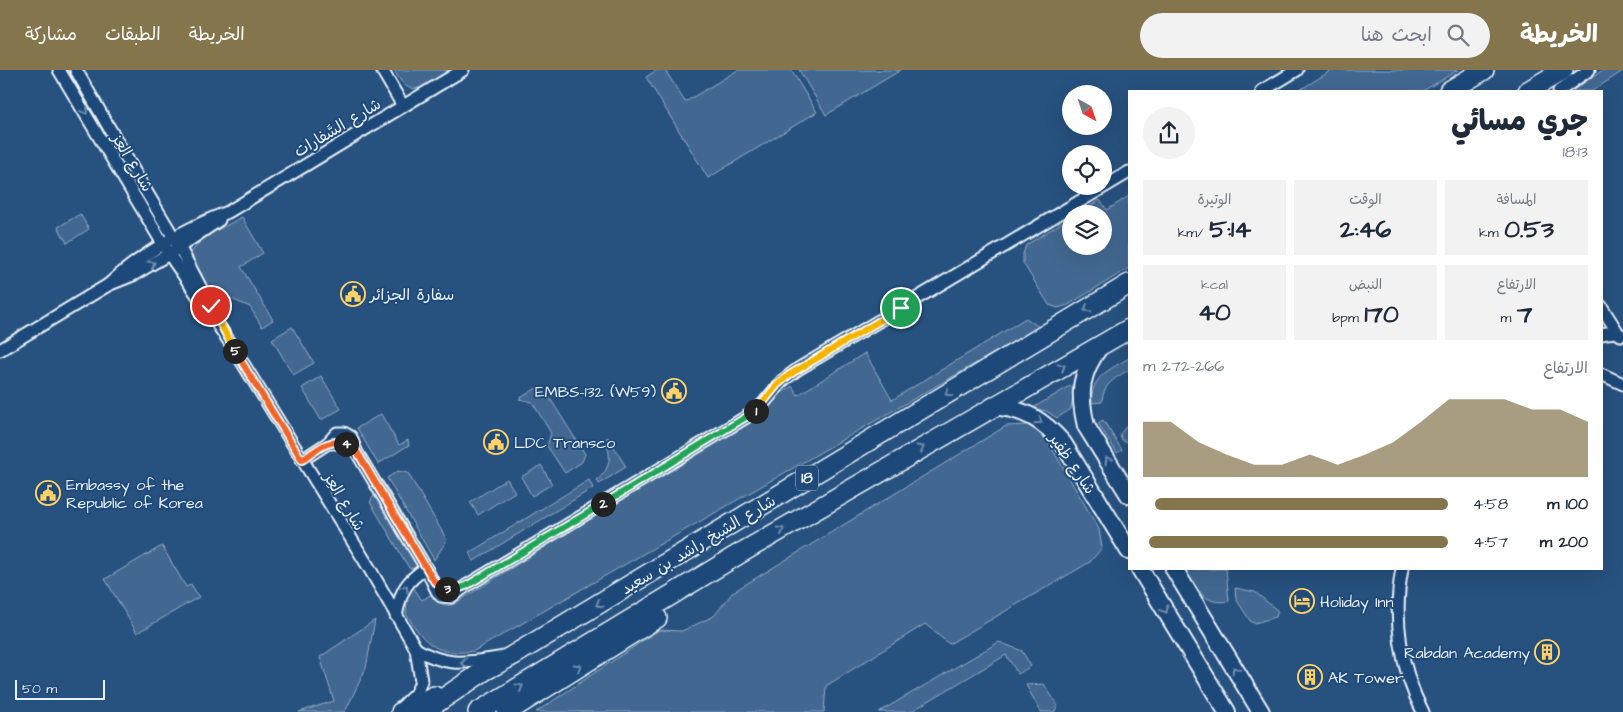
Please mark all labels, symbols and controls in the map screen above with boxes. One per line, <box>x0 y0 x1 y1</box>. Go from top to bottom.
search box <box>1140 13 1490 58</box>
text: الخريطة <box>1520 18 1598 52</box>
icon: search <box>1444 21 1472 49</box>
text: مشاركة <box>25 22 77 47</box>
text: الطبقات <box>105 22 161 47</box>
text: الخريطة <box>189 22 245 47</box>
text: ابحث هنا <box>1361 22 1432 49</box>
north arrow <box>1062 85 1112 135</box>
map controls <box>1062 85 1112 255</box>
street label: شارع السَّفارات <box>290 93 385 163</box>
text: جري مسائي <box>1451 102 1588 141</box>
one-way arrow <box>78 106 88 115</box>
button: share <box>1143 107 1195 159</box>
street label: شارع العِز <box>105 127 158 196</box>
text: 18:13 <box>1563 141 1588 163</box>
button: locate <box>1062 145 1112 195</box>
text: الوتيرة <box>1198 190 1231 210</box>
text: الوقت <box>1349 190 1382 210</box>
text: المسافة <box>1497 190 1536 210</box>
button: layers <box>1062 205 1112 255</box>
text: 5:14 <box>1209 212 1251 247</box>
text: 2:46 <box>1340 212 1391 247</box>
text: 0.53 <box>1504 212 1554 247</box>
text: /km <box>1178 223 1209 243</box>
text: km <box>1479 223 1504 243</box>
one-way arrow <box>147 260 156 270</box>
text: kcal <box>1201 275 1228 295</box>
text: النبض <box>1349 275 1382 295</box>
text: الارتفاع <box>1497 275 1536 295</box>
public building icon: سفارة الجزائر <box>340 281 366 307</box>
place label: سفارة الجزائر <box>368 284 454 306</box>
pin <box>190 285 232 327</box>
pin <box>880 287 922 329</box>
icon: check <box>197 292 225 320</box>
icon: arrive <box>887 294 915 322</box>
text: 40 <box>1198 295 1231 330</box>
text: 170 <box>1364 297 1399 332</box>
text: 7 <box>1517 297 1532 332</box>
one-way arrow <box>1083 303 1092 313</box>
text: bpm <box>1332 308 1364 328</box>
text: m <box>1501 308 1517 328</box>
pin: 5 <box>222 338 248 364</box>
text: 5 <box>231 341 240 361</box>
text: 266–272 m <box>1143 355 1224 377</box>
text: الارتفاع <box>1543 357 1588 379</box>
one-way arrow <box>1057 363 1066 373</box>
public building icon: EMBS-132 (W59) <box>661 378 687 404</box>
place label: EMBS-132 (W59) <box>535 381 656 403</box>
one-way arrow <box>944 387 953 397</box>
pin: 1 <box>744 398 768 424</box>
text: 1 <box>756 401 757 421</box>
one-way arrow <box>1034 414 1043 424</box>
street label: شارع ظفير <box>1042 427 1101 499</box>
public building icon: LDC Transco <box>483 429 509 455</box>
pin: 4 <box>334 432 358 456</box>
place label: LDC Transco <box>514 432 615 454</box>
text: 4 <box>342 434 351 454</box>
one-way arrow <box>916 444 925 454</box>
one-way arrow <box>1104 457 1114 466</box>
street label: شارع العِز <box>317 466 370 535</box>
road number: 18 <box>796 466 818 490</box>
place label: Embassy of the Republic of Korea <box>66 474 203 514</box>
public building icon: Embassy of the Republic of Korea <box>35 480 61 506</box>
street label: شارع الشيخ راشد بن سعيد <box>617 490 780 600</box>
pin: 2 <box>590 492 616 516</box>
text: 4:58 <box>1473 493 1508 515</box>
text: 100 m <box>1547 493 1588 515</box>
text: 2 <box>599 494 608 514</box>
one-way arrow <box>776 526 785 536</box>
text: 4:57 <box>1473 531 1508 553</box>
text: 200 m <box>1540 531 1588 553</box>
pin: 3 <box>434 576 460 602</box>
text: 3 <box>444 579 451 599</box>
one-way arrow <box>399 584 409 593</box>
hotel icon: Holiday Inn <box>1289 588 1315 614</box>
place label: Holiday Inn <box>1320 591 1394 614</box>
one-way arrow <box>595 597 604 607</box>
one-way arrow <box>1158 605 1168 614</box>
building icon: Rabdan Academy <box>1534 639 1560 665</box>
place label: Rabdan Academy <box>1404 642 1530 665</box>
one-way arrow <box>459 657 467 668</box>
one-way arrow <box>572 664 581 674</box>
building icon: AK Tower <box>1297 664 1323 690</box>
one-way arrow <box>1232 667 1242 676</box>
place label: AK Tower <box>1328 667 1404 689</box>
scale bar <box>15 677 105 700</box>
text: 50 m <box>22 679 57 699</box>
one-way arrow <box>515 683 524 693</box>

